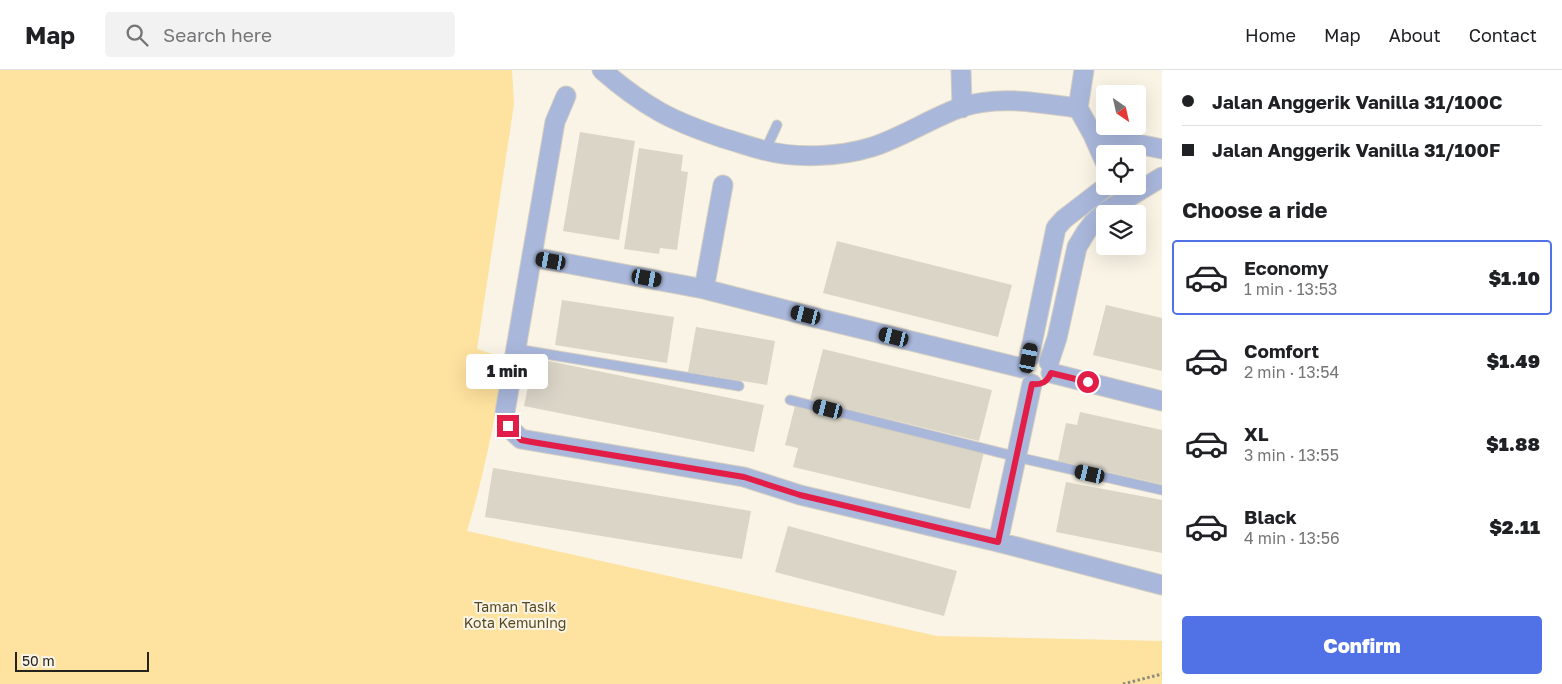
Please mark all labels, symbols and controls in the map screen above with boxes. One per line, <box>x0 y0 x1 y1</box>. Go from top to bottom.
search box <box>105 12 455 57</box>
text: Map <box>25 20 75 49</box>
icon: search <box>123 21 151 49</box>
text: Search here <box>163 23 272 46</box>
text: Home <box>1245 24 1296 46</box>
text: Map <box>1324 24 1361 46</box>
text: About <box>1389 24 1441 46</box>
text: Contact <box>1469 24 1537 46</box>
north arrow <box>1096 85 1146 135</box>
map controls <box>1096 85 1146 255</box>
text: Jalan Anggerik Vanilla 31/100C <box>1212 90 1502 113</box>
text: Jalan Anggerik Vanilla 31/100F <box>1212 138 1500 161</box>
button: locate <box>1096 145 1146 195</box>
text: Choose a ride <box>1182 196 1328 223</box>
button: layers <box>1096 205 1146 255</box>
car <box>534 251 567 271</box>
icon: car <box>1184 255 1229 300</box>
text: Economy <box>1244 256 1329 279</box>
text: $1.10 <box>1488 266 1540 289</box>
car <box>630 268 663 288</box>
text: 1 min · 13:53 <box>1244 279 1337 299</box>
car <box>789 304 822 326</box>
car <box>877 326 910 348</box>
icon: car <box>1184 338 1229 383</box>
text: Comfort <box>1244 339 1319 362</box>
car <box>1018 342 1039 374</box>
text: $1.49 <box>1487 349 1540 372</box>
callout: 1 min <box>467 354 549 388</box>
text: 1 min <box>487 361 527 381</box>
text: 2 min · 13:54 <box>1244 362 1339 382</box>
route start <box>1077 371 1099 393</box>
car <box>811 398 844 420</box>
route end <box>497 415 519 437</box>
icon: car <box>1184 421 1229 466</box>
text: XL <box>1244 422 1269 445</box>
text: $1.88 <box>1486 432 1540 455</box>
text: 3 min · 13:55 <box>1244 445 1339 465</box>
car <box>1073 463 1106 485</box>
icon: car <box>1184 504 1229 549</box>
text: Black <box>1244 505 1297 528</box>
text: $2.11 <box>1489 515 1540 538</box>
text: 4 min · 13:56 <box>1244 528 1340 548</box>
park label: Taman Tasik Kota Kemuning <box>464 598 566 631</box>
button: Confirm <box>1182 616 1542 674</box>
scale bar <box>15 649 149 672</box>
text: 50 m <box>22 652 55 669</box>

